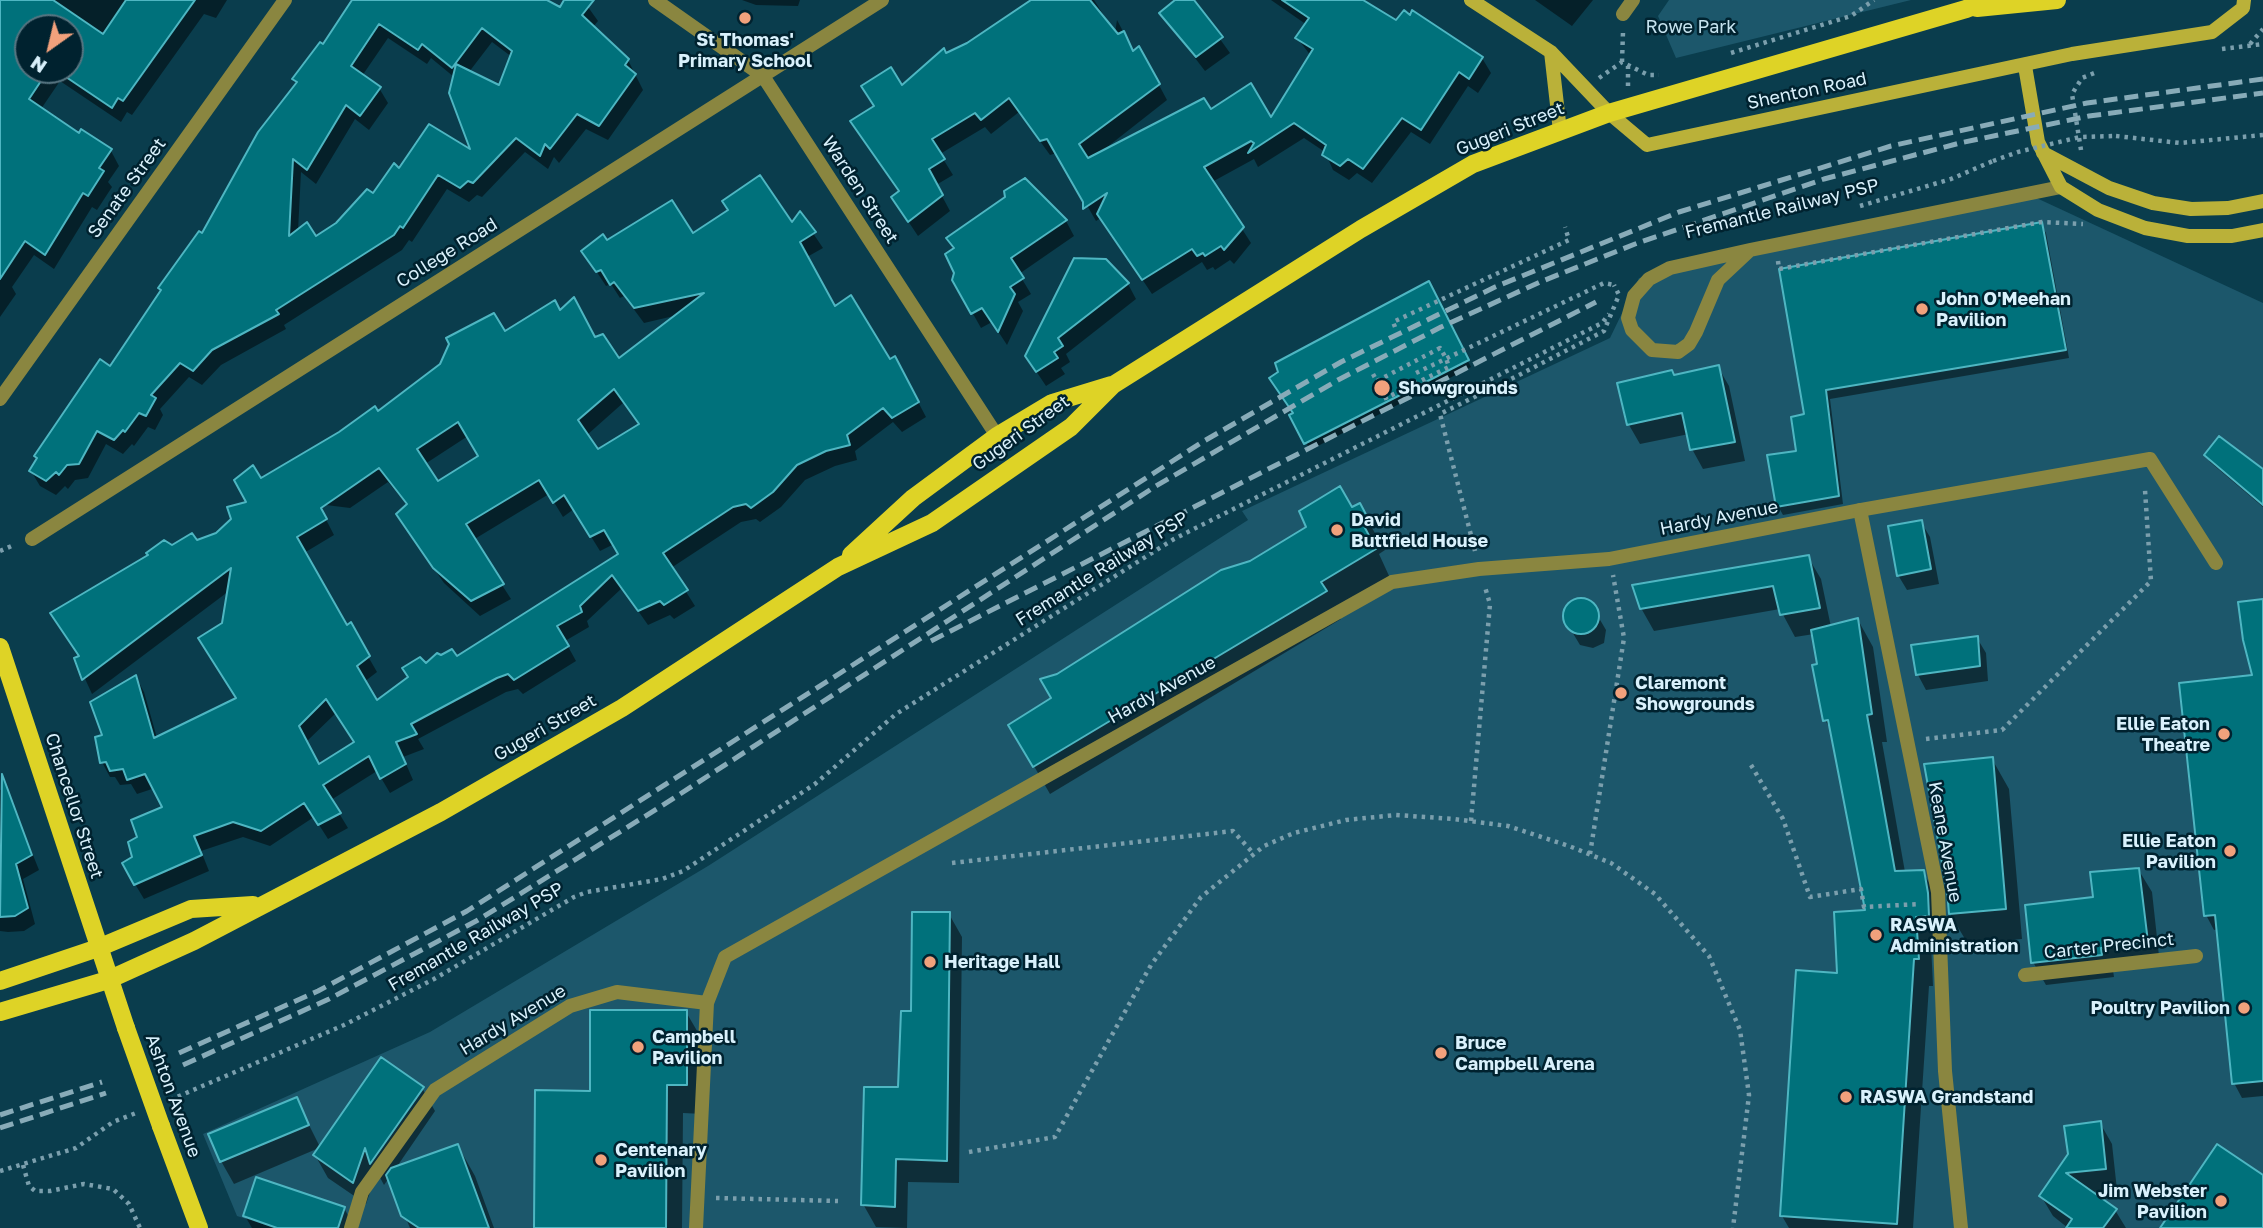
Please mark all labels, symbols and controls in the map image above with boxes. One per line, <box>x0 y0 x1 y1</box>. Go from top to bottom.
marker: St Thomas' Primary School <box>737 10 753 26</box>
north arrow <box>14 14 84 84</box>
park label: Rowe Park <box>1646 16 1736 38</box>
place label: St Thomas' Primary School <box>678 29 812 72</box>
text: N <box>26 52 51 79</box>
street label: Shenton Road <box>1745 68 1869 114</box>
street label: Gugeri Street <box>1453 98 1567 160</box>
street label: Warden Street <box>817 132 903 248</box>
street label: Senate Street <box>83 134 171 242</box>
street label: Fremantle Railway PSP <box>1683 174 1881 244</box>
street label: College Road <box>393 213 501 293</box>
place label: John O'Meehan Pavilion <box>1936 288 2071 330</box>
marker: John O'Meehan Pavilion <box>1914 301 1930 317</box>
place label: Showgrounds <box>1398 377 1518 399</box>
marker: Showgrounds <box>1372 378 1392 398</box>
street label: Gugeri Street <box>968 391 1074 475</box>
street label: Hardy Avenue <box>1658 496 1780 540</box>
street label: Fremantle Railway PSP <box>1012 507 1192 631</box>
place label: David Buttfield House <box>1351 509 1488 552</box>
marker: David Buttfield House <box>1329 522 1345 538</box>
street label: Hardy Avenue <box>1104 651 1220 729</box>
place label: Claremont Showgrounds <box>1635 672 1755 714</box>
marker: Claremont Showgrounds <box>1613 685 1629 701</box>
street label: Gugeri Street <box>490 690 600 766</box>
place label: Ellie Eaton Theatre <box>2116 713 2210 756</box>
marker: Ellie Eaton Theatre <box>2216 726 2232 742</box>
street label: Chancellor Street <box>40 731 108 881</box>
street label: Keane Avenue <box>1924 780 1966 904</box>
place label: Ellie Eaton Pavilion <box>2122 830 2216 872</box>
marker: Ellie Eaton Pavilion <box>2222 843 2238 859</box>
street label: Fremantle Railway PSP <box>384 878 568 996</box>
place label: RASWA Administration <box>1890 914 2018 956</box>
marker: RASWA Administration <box>1868 927 1884 943</box>
street label: Carter Precinct <box>2043 928 2175 964</box>
place label: Heritage Hall <box>944 951 1060 973</box>
marker: Heritage Hall <box>922 954 938 970</box>
street label: Hardy Avenue <box>456 980 570 1060</box>
place label: Poultry Pavilion <box>2091 997 2230 1019</box>
marker: Poultry Pavilion <box>2236 1000 2252 1016</box>
place label: Campbell Pavilion <box>652 1026 736 1068</box>
street label: Ashton Avenue <box>141 1031 205 1161</box>
place label: Bruce Campbell Arena <box>1455 1032 1595 1074</box>
marker: Campbell Pavilion <box>630 1039 646 1055</box>
marker: Bruce Campbell Arena <box>1433 1045 1449 1061</box>
place label: RASWA Grandstand <box>1860 1086 2033 1108</box>
marker: RASWA Grandstand <box>1838 1089 1854 1105</box>
place label: Centenary Pavilion <box>615 1139 707 1182</box>
marker: Centenary Pavilion <box>593 1152 609 1168</box>
place label: Jim Webster Pavilion <box>2098 1180 2207 1222</box>
marker: Jim Webster Pavilion <box>2213 1193 2229 1209</box>

